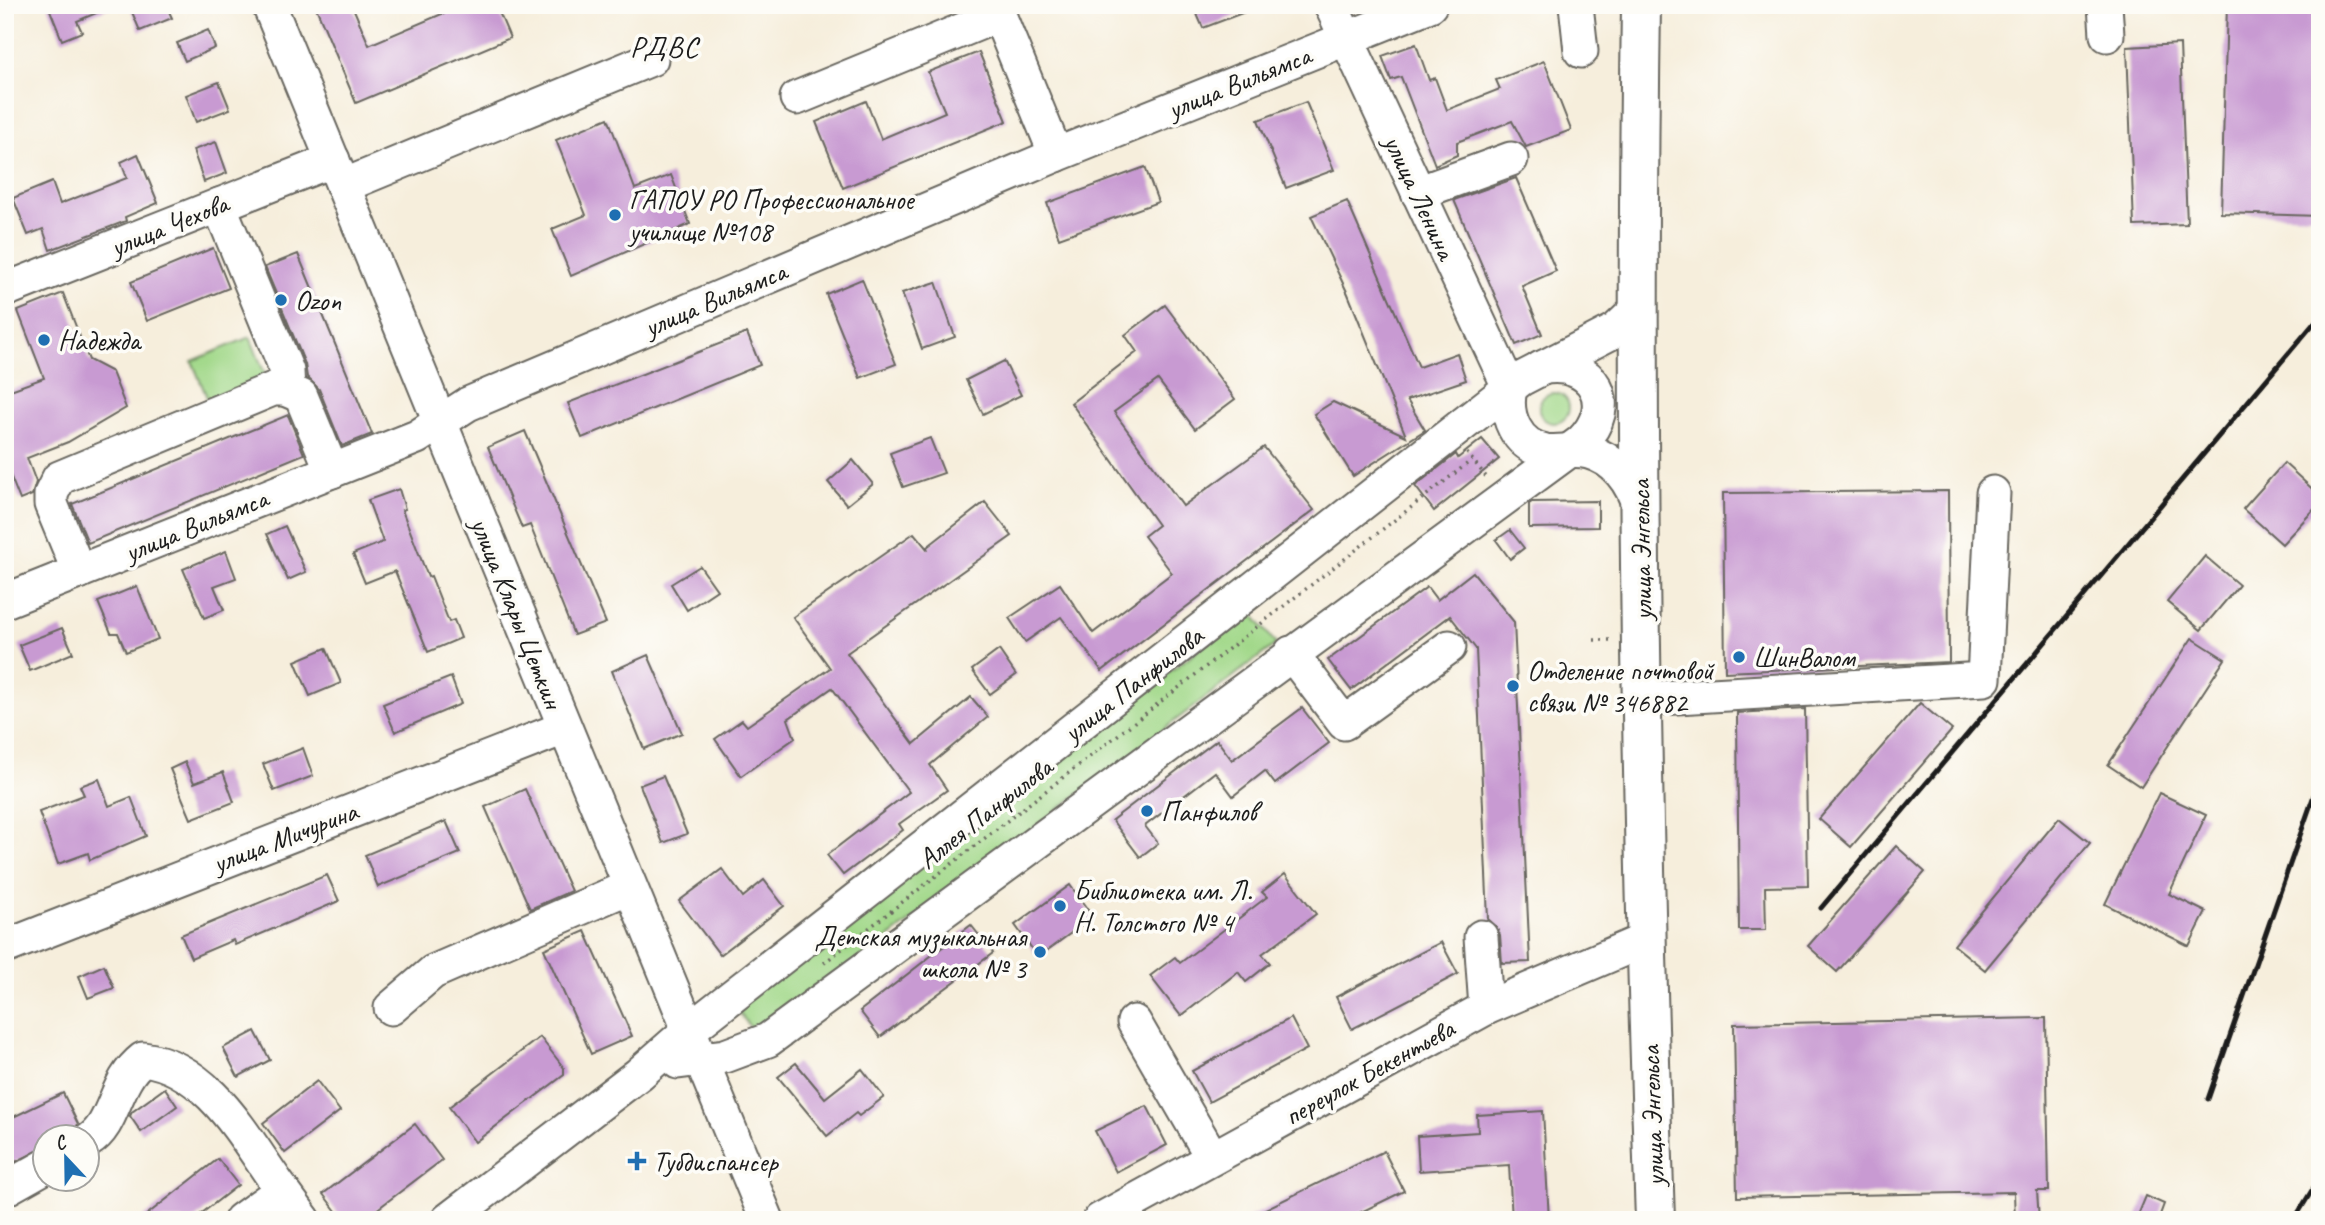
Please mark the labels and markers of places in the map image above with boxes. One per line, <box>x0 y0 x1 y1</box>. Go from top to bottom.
place label: ГАПОУ РО Профессиональное училище №108 <box>627 182 915 249</box>
marker: ГАПОУ РО Профессиональное училище №108 <box>607 207 623 223</box>
place label: Ozon <box>295 283 341 318</box>
marker: Ozon <box>273 292 289 308</box>
place label: Надежда <box>58 323 142 358</box>
marker: Надежда <box>36 332 52 348</box>
place label: ШинВалом <box>1753 640 1857 675</box>
marker: ШинВалом <box>1731 649 1747 665</box>
place label: Отделение почтовой связи № 346882 <box>1527 653 1715 720</box>
marker: Отделение почтовой связи № 346882 <box>1505 678 1521 694</box>
place label: Панфилов <box>1161 794 1263 829</box>
marker: Панфилов <box>1139 803 1155 819</box>
place label: Библиотека им. Л. Н. Толстого № 4 <box>1074 873 1252 940</box>
marker: Библиотека им. Л. Н. Толстого № 4 <box>1052 898 1068 914</box>
place label: Детская музыкальная школа № 3 <box>814 919 1028 986</box>
marker: Детская музыкальная школа № 3 <box>1032 944 1048 960</box>
place label: Тубдиспансер <box>653 1144 779 1179</box>
marker: Тубдиспансер <box>627 1151 647 1171</box>

